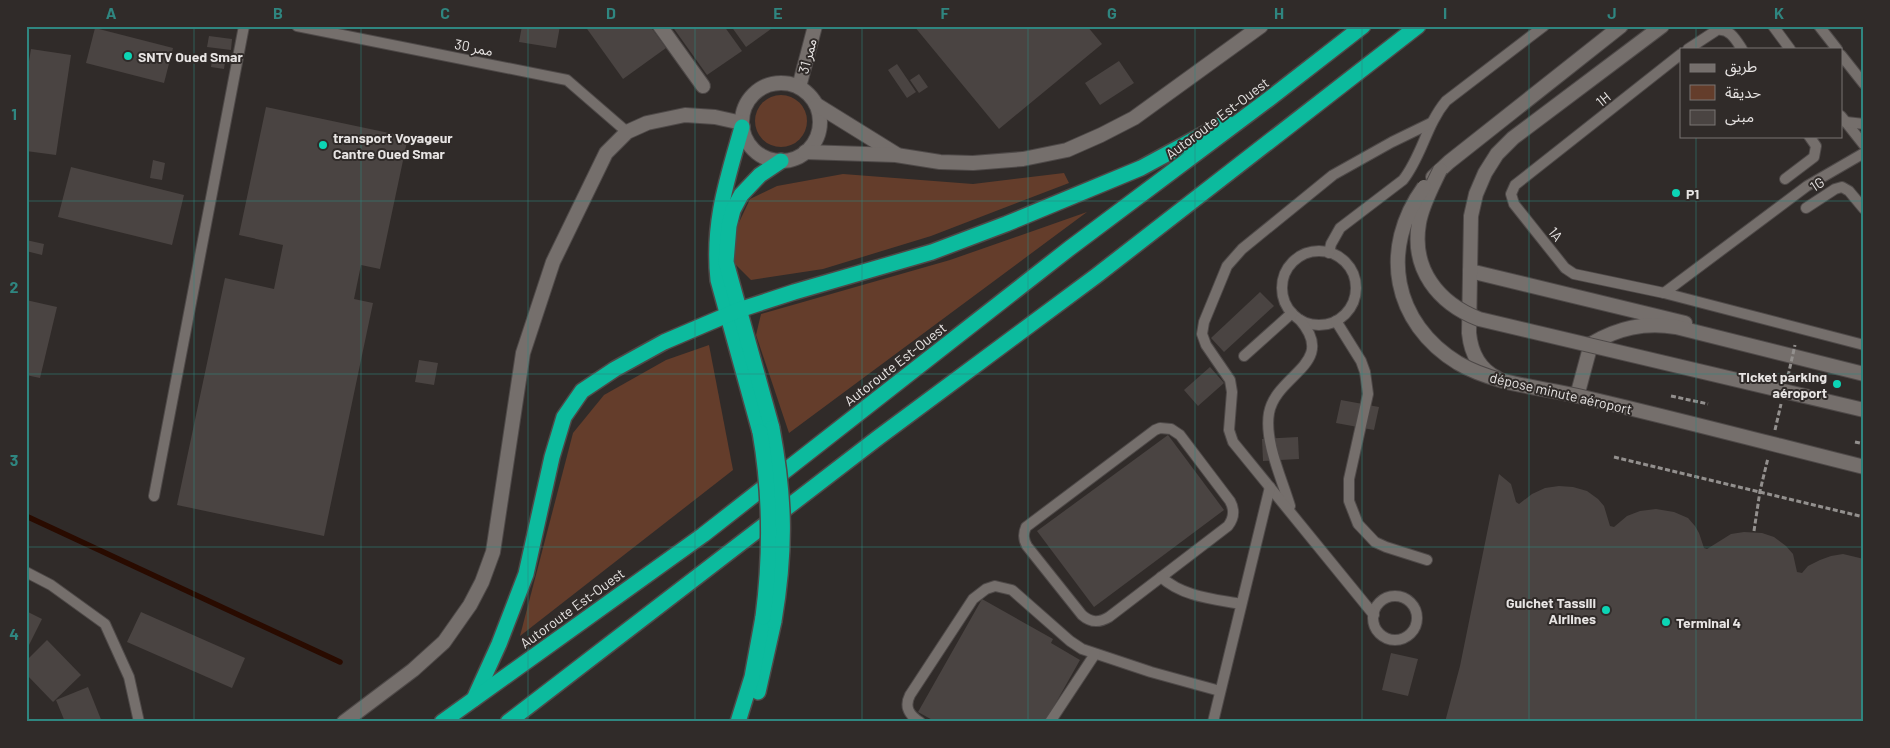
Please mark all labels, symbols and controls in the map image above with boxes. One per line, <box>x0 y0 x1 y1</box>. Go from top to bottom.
text: A <box>106 3 117 22</box>
text: B <box>273 3 283 22</box>
text: C <box>440 3 450 22</box>
text: D <box>606 3 616 22</box>
text: E <box>773 3 783 22</box>
text: F <box>941 3 950 22</box>
text: G <box>1107 3 1117 22</box>
text: H <box>1274 3 1284 22</box>
text: I <box>1443 3 1447 22</box>
text: J <box>1607 3 1617 22</box>
text: K <box>1774 3 1784 22</box>
street label: ممر 30 <box>453 35 495 60</box>
street label: ممر 31 <box>794 37 821 76</box>
place label: SNTV Oued Smar <box>138 48 243 65</box>
legend <box>1680 48 1842 138</box>
marker: SNTV Oued Smar <box>122 50 134 62</box>
text: طريق <box>1725 57 1757 77</box>
street label: Autoroute Est-Ouest <box>1162 74 1272 162</box>
text: حديقة <box>1725 83 1761 101</box>
street label: 1H <box>1592 88 1614 110</box>
text: 1 <box>11 104 17 123</box>
text: مبنى <box>1725 107 1754 126</box>
place label: transport Voyageur Cantre Oued Smar <box>333 129 453 162</box>
marker: transport Voyageur Cantre Oued Smar <box>317 139 329 151</box>
street label: 1G <box>1807 173 1827 195</box>
place label: P1 <box>1686 185 1699 202</box>
marker: P1 <box>1670 187 1682 199</box>
street label: 1A <box>1545 223 1567 245</box>
text: 2 <box>10 277 19 296</box>
street label: Autoroute Est-Ouest <box>841 319 949 409</box>
street label: dépose minute aéroport <box>1488 368 1634 418</box>
place label: Ticket parking aéroport <box>1738 368 1827 401</box>
marker: Ticket parking aéroport <box>1831 378 1843 390</box>
text: 3 <box>10 450 18 469</box>
street label: Autoroute Est-Ouest <box>517 564 627 652</box>
place label: Guichet Tassili Airlines <box>1506 594 1596 627</box>
marker: Guichet Tassili Airlines <box>1600 604 1612 616</box>
place label: Terminal 4 <box>1676 614 1741 631</box>
marker: Terminal 4 <box>1660 616 1672 628</box>
text: 4 <box>9 624 19 643</box>

